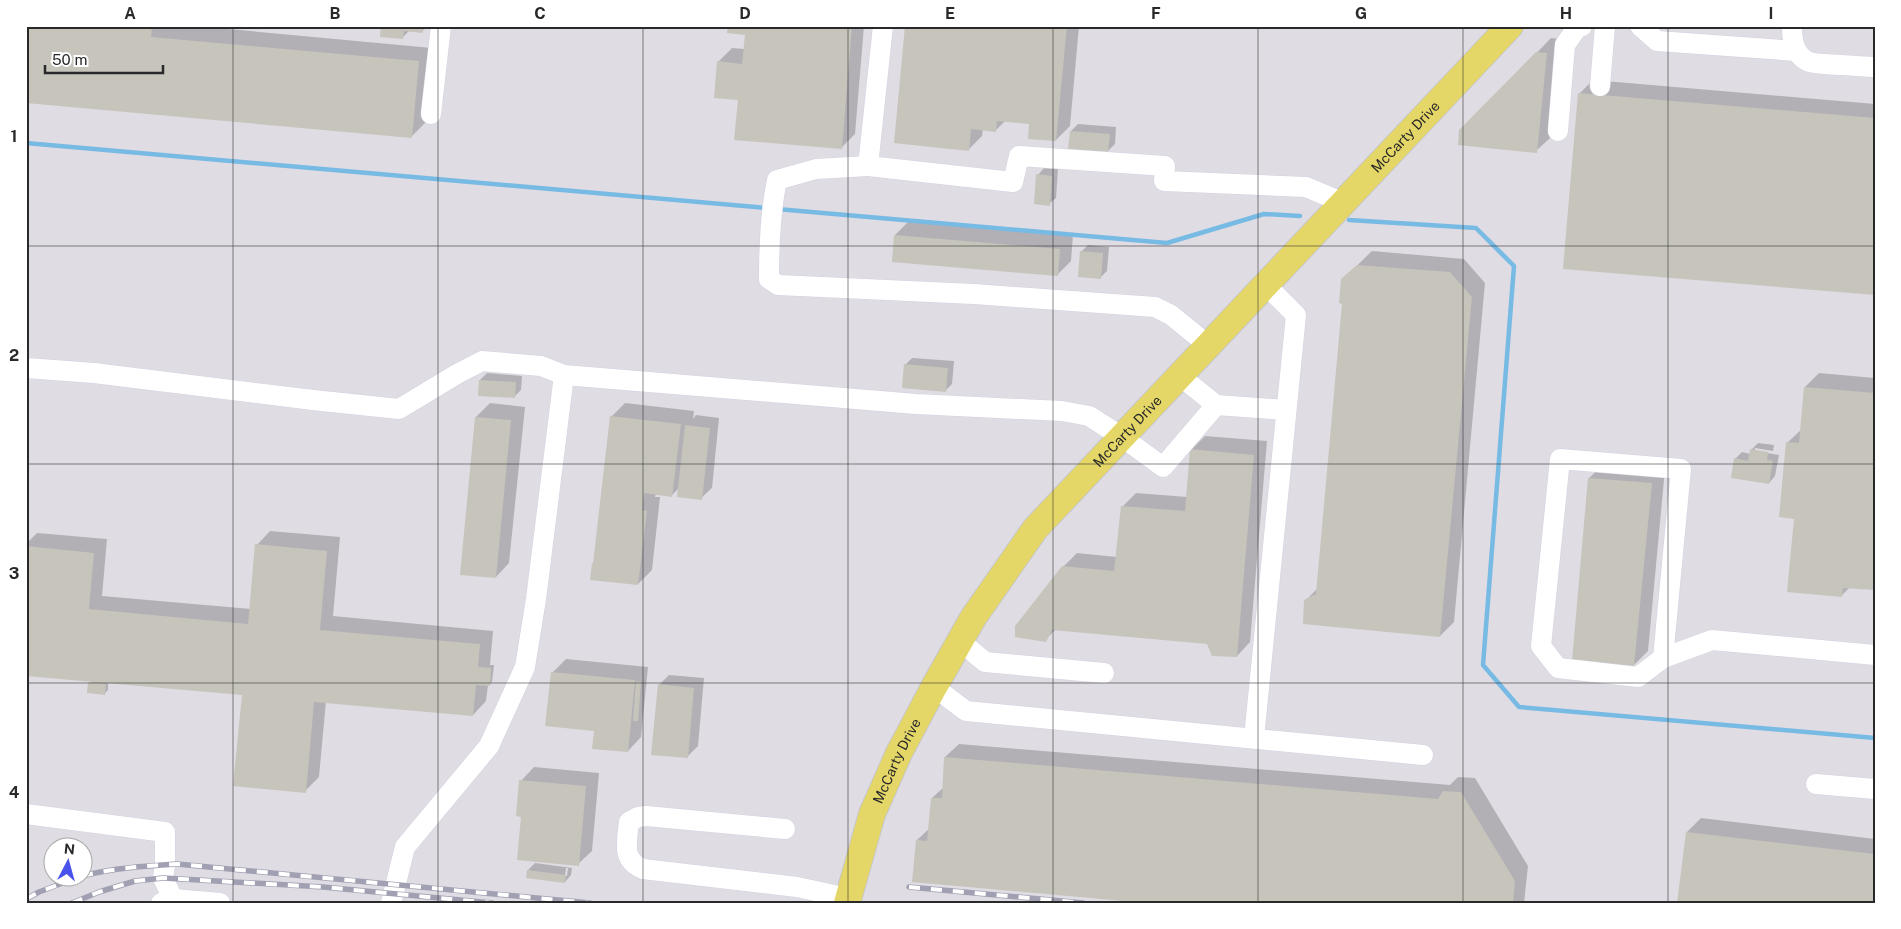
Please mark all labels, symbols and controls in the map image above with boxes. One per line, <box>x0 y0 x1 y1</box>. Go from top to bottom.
text: A <box>124 4 136 23</box>
text: B <box>330 4 341 23</box>
text: C <box>534 4 546 23</box>
text: D <box>739 4 751 23</box>
text: E <box>945 4 955 23</box>
text: F <box>1151 4 1161 23</box>
text: G <box>1355 4 1367 23</box>
text: H <box>1560 4 1572 23</box>
text: I <box>1769 4 1773 23</box>
scale bar <box>45 42 162 74</box>
text: 50 m <box>52 51 87 68</box>
street label: McCarty Drive <box>1368 98 1443 176</box>
text: 1 <box>11 127 17 146</box>
text: 2 <box>9 346 19 365</box>
street label: McCarty Drive <box>1090 392 1165 470</box>
text: 3 <box>9 564 19 583</box>
street label: McCarty Drive <box>870 716 924 806</box>
text: 4 <box>9 783 20 802</box>
north arrow <box>42 836 92 886</box>
text: N <box>63 841 76 858</box>

